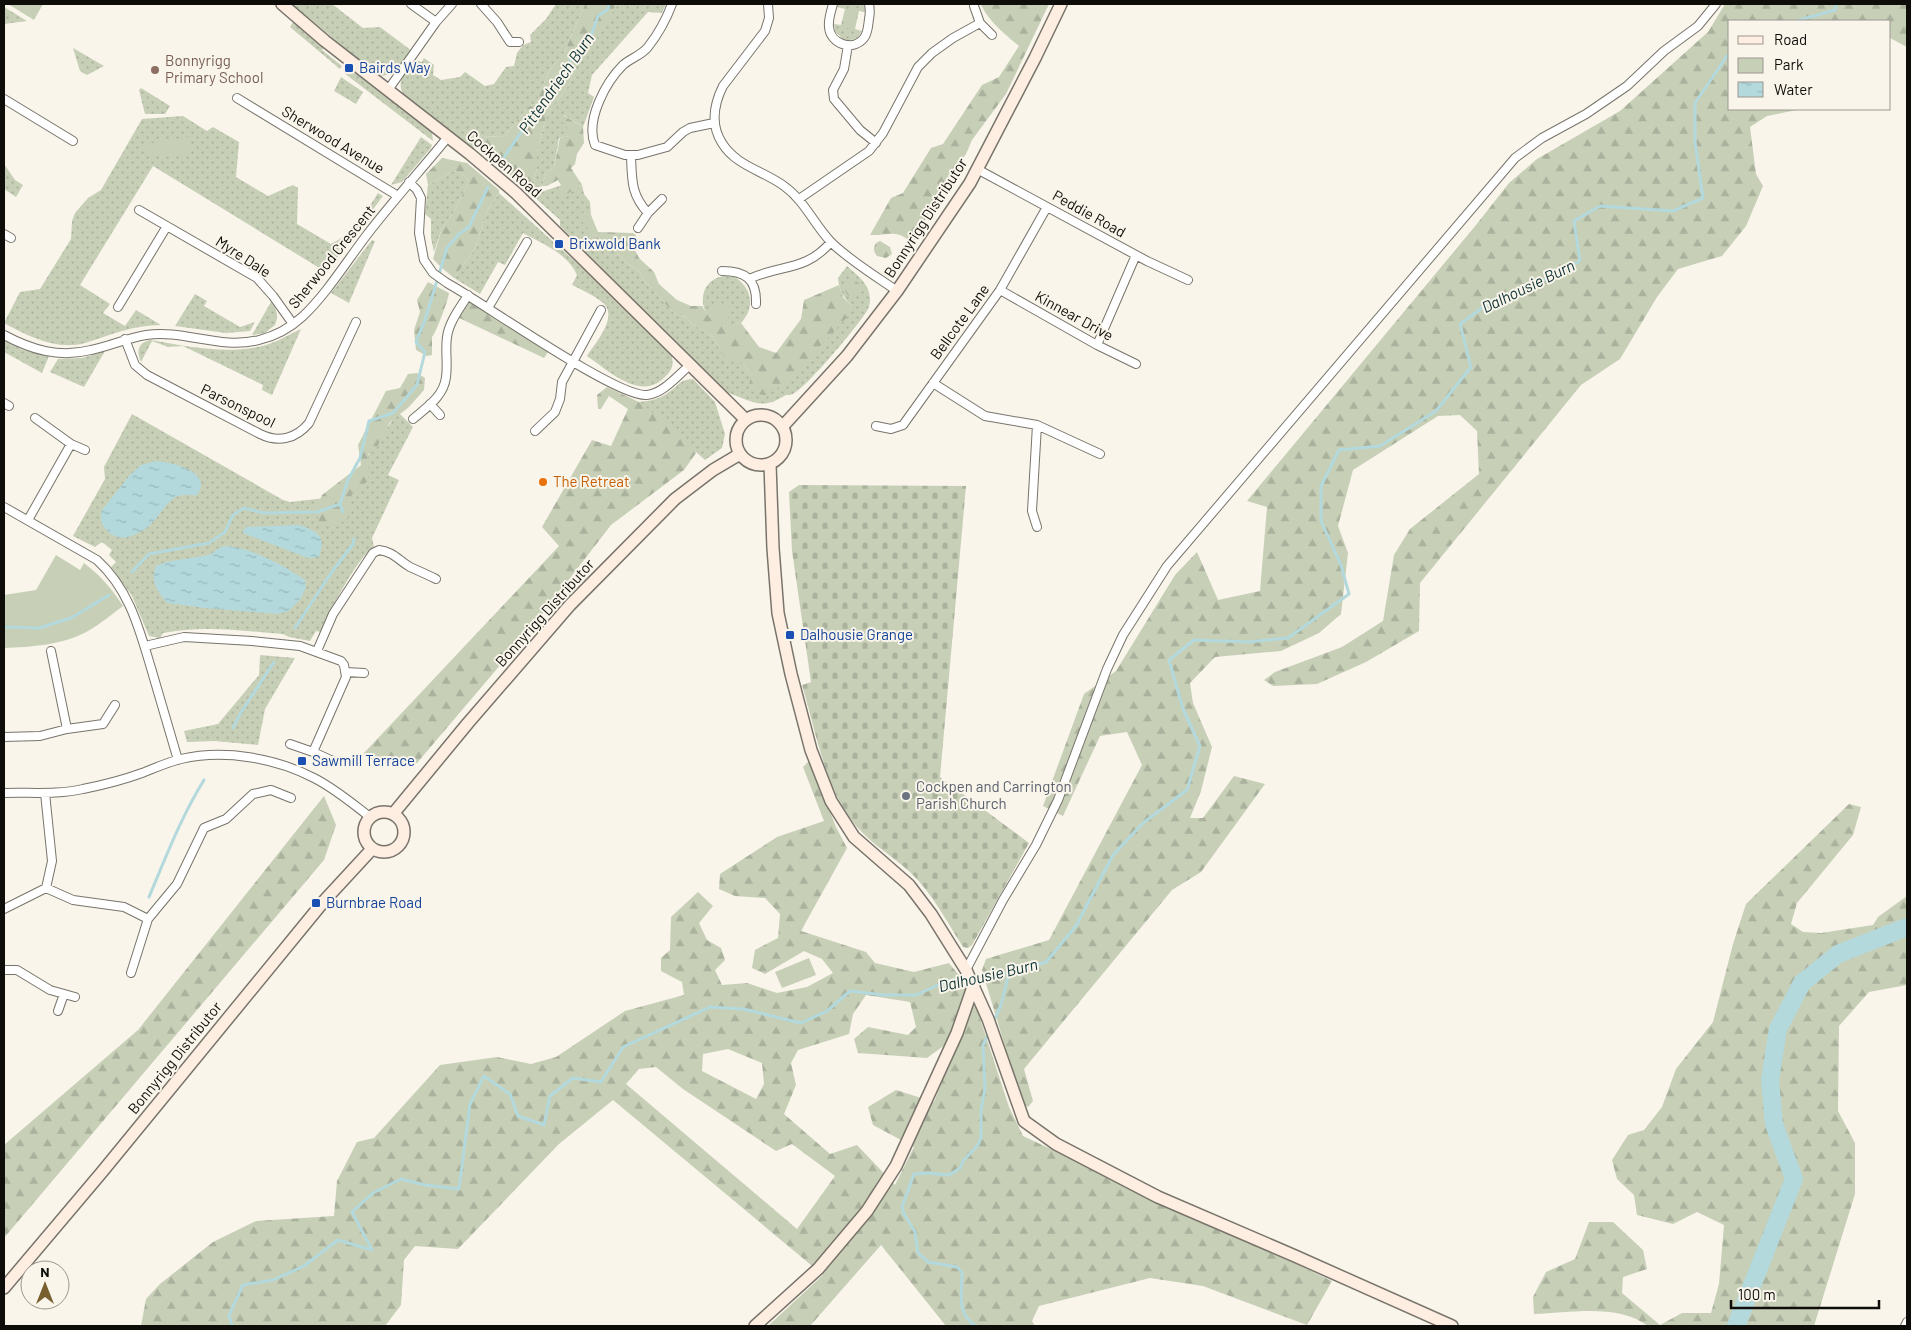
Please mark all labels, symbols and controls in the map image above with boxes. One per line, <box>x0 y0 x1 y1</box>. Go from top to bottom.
legend <box>1728 20 1891 110</box>
water label: Pittendriech Burn <box>514 29 597 137</box>
text: Road <box>1774 30 1807 48</box>
place label: Bonnyrigg Primary School <box>165 51 263 86</box>
text: Park <box>1774 55 1804 73</box>
place label: Bairds Way <box>359 58 431 76</box>
marker: Bairds Way <box>343 62 355 74</box>
marker: Bonnyrigg Primary School <box>149 64 161 76</box>
text: Water <box>1774 80 1813 98</box>
street label: Sherwood Avenue <box>279 101 388 177</box>
street label: Cockpen Road <box>464 126 546 201</box>
street label: Bonnyrigg Distributor <box>880 154 971 281</box>
street label: Peddie Road <box>1050 186 1129 241</box>
street label: Sherwood Crescent <box>284 201 378 312</box>
street label: Myre Dale <box>213 232 275 281</box>
place label: Brixwold Bank <box>569 234 661 252</box>
marker: Brixwold Bank <box>553 238 565 250</box>
water label: Dalhousie Burn <box>1478 255 1577 316</box>
street label: Bellcote Lane <box>926 280 992 363</box>
street label: Kinnear Drive <box>1032 286 1117 344</box>
street label: Parsonspool <box>198 379 279 431</box>
place label: The Retreat <box>553 472 629 490</box>
marker: The Retreat <box>537 476 549 488</box>
street label: Bonnyrigg Distributor <box>491 554 598 670</box>
place label: Dalhousie Grange <box>800 625 913 643</box>
marker: Dalhousie Grange <box>784 629 796 641</box>
place label: Sawmill Terrace <box>312 751 415 769</box>
marker: Sawmill Terrace <box>296 755 308 767</box>
place label: Cockpen and Carrington Parish Church <box>916 777 1072 812</box>
marker: Cockpen and Carrington Parish Church <box>900 790 912 802</box>
place label: Burnbrae Road <box>326 893 422 911</box>
marker: Burnbrae Road <box>310 897 322 909</box>
water label: Dalhousie Burn <box>937 954 1039 995</box>
street label: Bonnyrigg Distributor <box>123 997 225 1117</box>
north arrow <box>20 1260 70 1310</box>
text: N <box>40 1263 50 1280</box>
scale bar <box>1731 1278 1878 1310</box>
text: 100 m <box>1738 1285 1776 1303</box>

